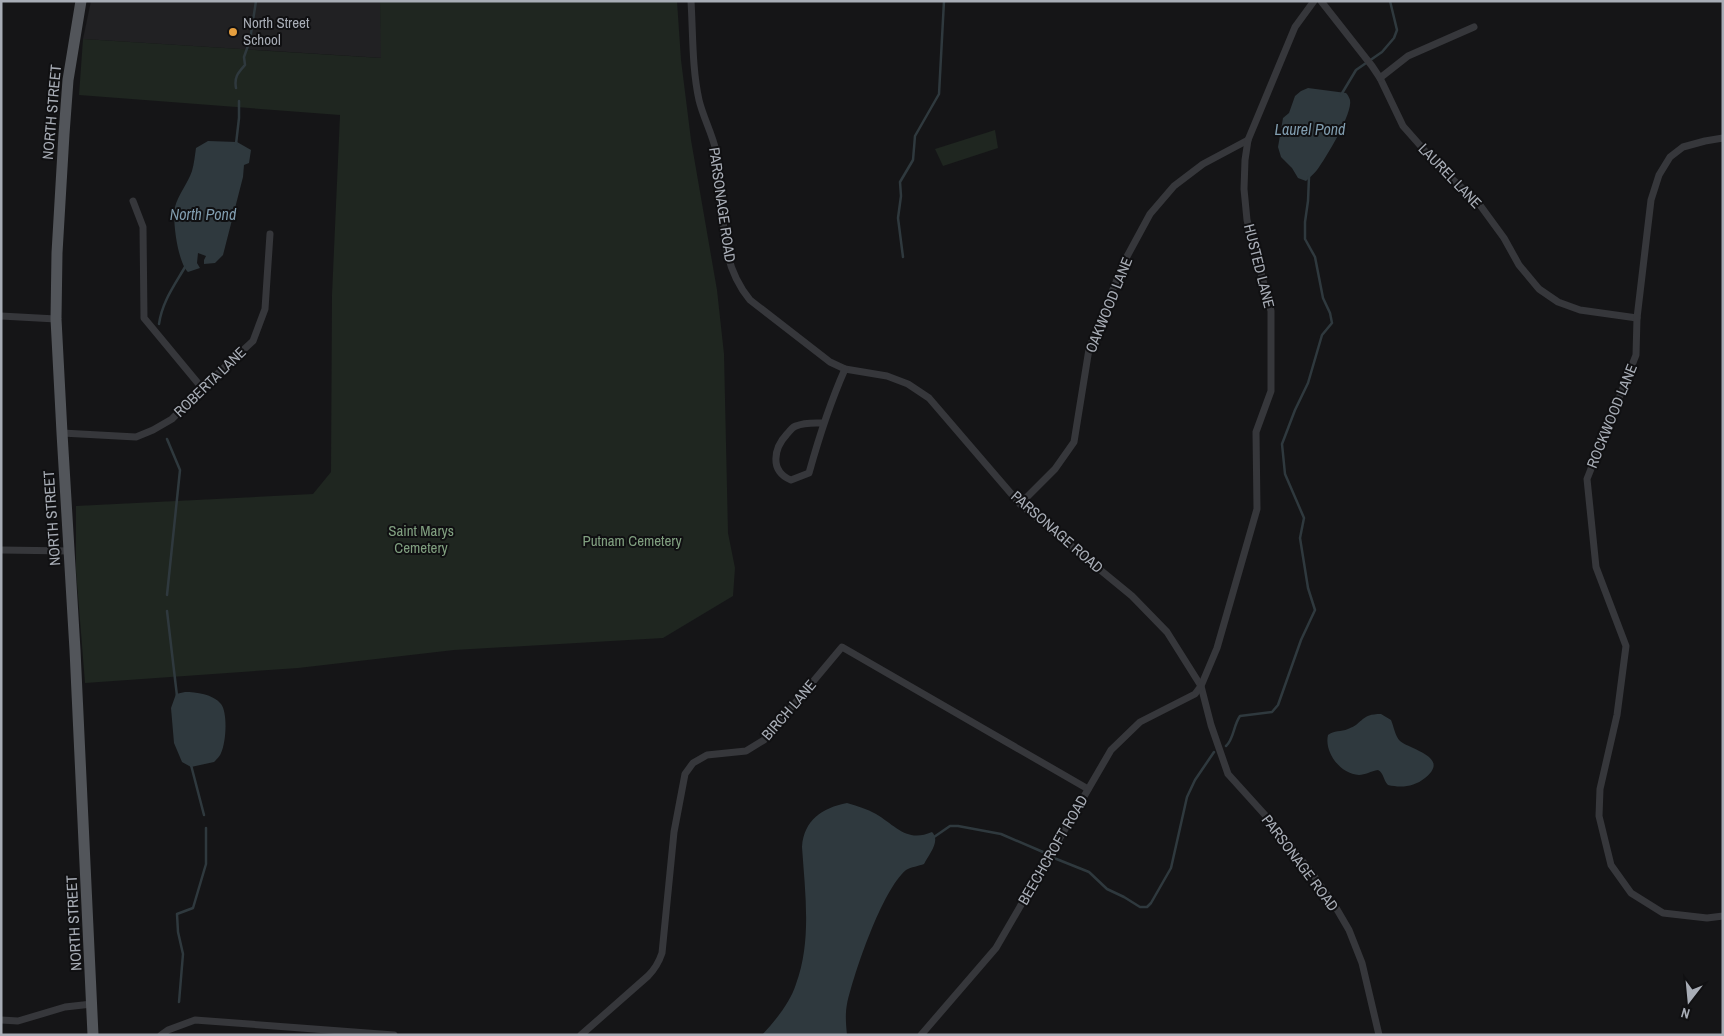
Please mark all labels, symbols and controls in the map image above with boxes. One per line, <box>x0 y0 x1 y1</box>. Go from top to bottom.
place label: North Street School <box>243 12 310 50</box>
marker: North Street School <box>227 26 239 38</box>
street label: NORTH STREET <box>37 63 66 160</box>
water label: Laurel Pond <box>1275 118 1346 140</box>
street label: LAUREL LANE <box>1414 139 1487 213</box>
street label: PARSONAGE ROAD <box>704 146 741 264</box>
water label: North Pond <box>170 203 237 225</box>
street label: HUSTED LANE <box>1239 222 1280 310</box>
street label: OAKWOOD LANE <box>1080 254 1137 356</box>
street label: ROBERTA LANE <box>169 342 250 422</box>
street label: ROCKWOOD LANE <box>1581 361 1642 471</box>
street label: NORTH STREET <box>38 469 65 566</box>
street label: PARSONAGE ROAD <box>1007 486 1108 578</box>
park label: Saint Marys Cemetery <box>388 520 454 558</box>
park label: Putnam Cemetery <box>582 530 682 551</box>
street label: BIRCH LANE <box>756 675 821 744</box>
street label: BEECHCROFT ROAD <box>1013 791 1093 908</box>
street label: PARSONAGE ROAD <box>1257 810 1344 915</box>
street label: NORTH STREET <box>60 874 86 971</box>
north arrow <box>1664 976 1714 1026</box>
text: N <box>1679 1004 1692 1023</box>

